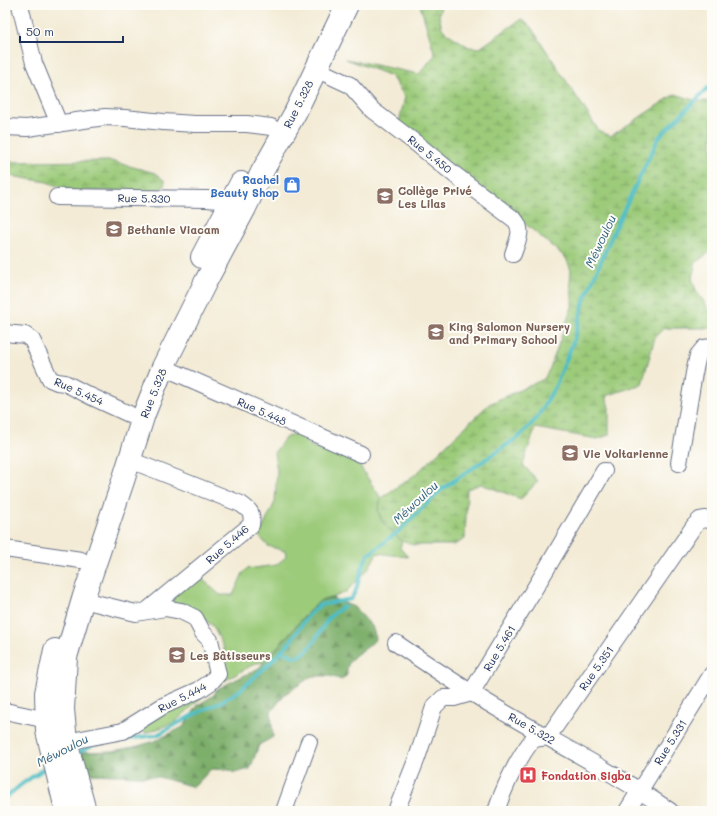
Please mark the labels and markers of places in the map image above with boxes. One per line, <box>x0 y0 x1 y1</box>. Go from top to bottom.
place label: Rachel Beauty Shop <box>210 172 279 200</box>
shop icon: Rachel Beauty Shop <box>282 175 302 195</box>
place label: Collège Privé Les Lilas <box>398 183 472 211</box>
school or university icon: Collège Privé Les Lilas <box>375 186 395 206</box>
school or university icon: Bethanie Viacam <box>104 219 124 239</box>
place label: Bethanie Viacam <box>127 222 220 237</box>
place label: King Salomon Nursery and Primary School <box>449 319 570 347</box>
school or university icon: King Salomon Nursery and Primary School <box>426 322 446 342</box>
school or university icon: Vie Voltarienne <box>560 443 580 463</box>
place label: Vie Voltarienne <box>583 446 669 461</box>
school or university icon: Les Bâtisseurs <box>167 645 187 665</box>
place label: Les Bâtisseurs <box>190 648 271 663</box>
hospital icon: Fondation Sigba <box>518 765 538 785</box>
place label: Fondation Sigba <box>541 768 631 783</box>

